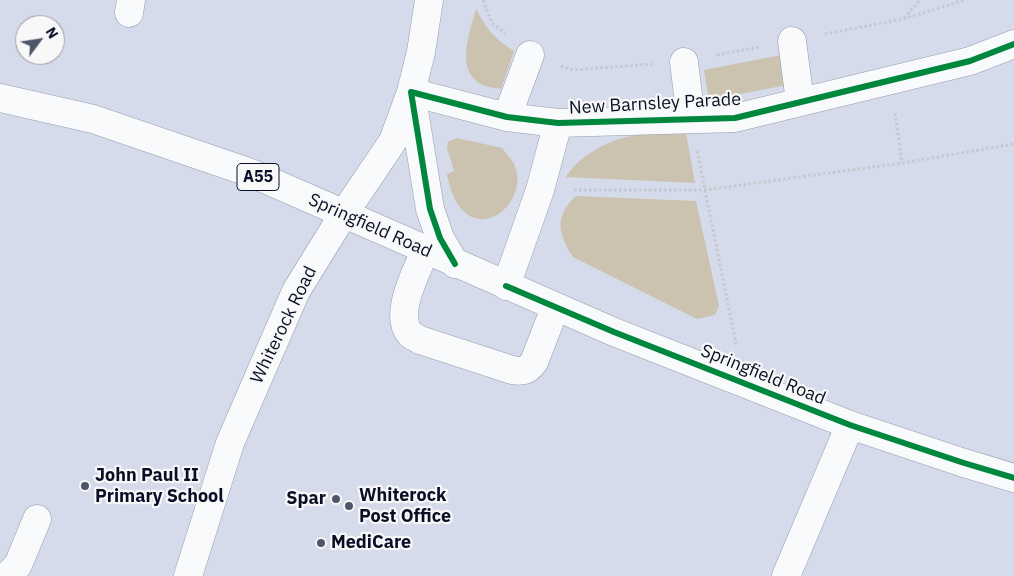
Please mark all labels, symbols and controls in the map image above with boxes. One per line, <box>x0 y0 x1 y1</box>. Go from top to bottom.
north arrow <box>15 15 65 65</box>
text: N <box>42 24 62 42</box>
street label: New Barnsley Parade <box>568 89 742 119</box>
road number: A55 <box>237 163 279 190</box>
street label: Springfield Road <box>305 189 435 263</box>
street label: Whiterock Road <box>246 263 322 387</box>
street label: Springfield Road <box>697 340 829 410</box>
place label: John Paul II Primary School <box>95 465 224 508</box>
marker: John Paul II Primary School <box>79 480 91 492</box>
place label: Whiterock Post Office <box>359 485 451 528</box>
place label: Spar <box>286 488 326 510</box>
marker: Spar <box>330 493 342 505</box>
marker: Whiterock Post Office <box>343 500 355 512</box>
place label: MediCare <box>331 532 411 554</box>
marker: MediCare <box>315 537 327 549</box>

